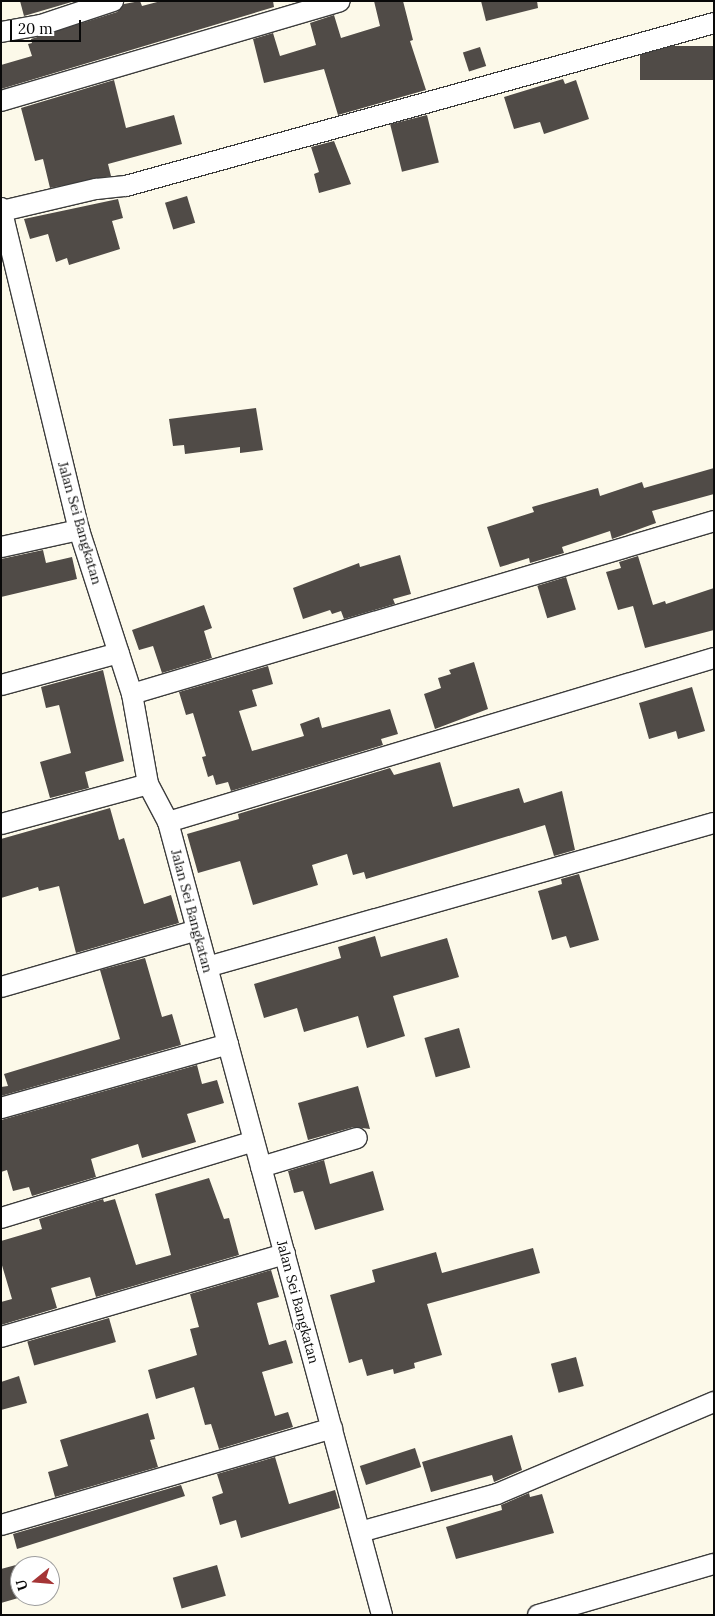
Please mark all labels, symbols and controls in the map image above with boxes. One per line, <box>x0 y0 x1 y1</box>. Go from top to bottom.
scale bar <box>12 10 84 42</box>
text: 20 m <box>18 19 53 38</box>
street label: Jalan Sei Bangkatan <box>54 460 106 586</box>
street label: Jalan Sei Bangkatan <box>167 848 217 974</box>
street label: Jalan Sei Bangkatan <box>273 1239 323 1365</box>
north arrow <box>10 1556 60 1606</box>
text: U <box>11 1577 32 1593</box>

